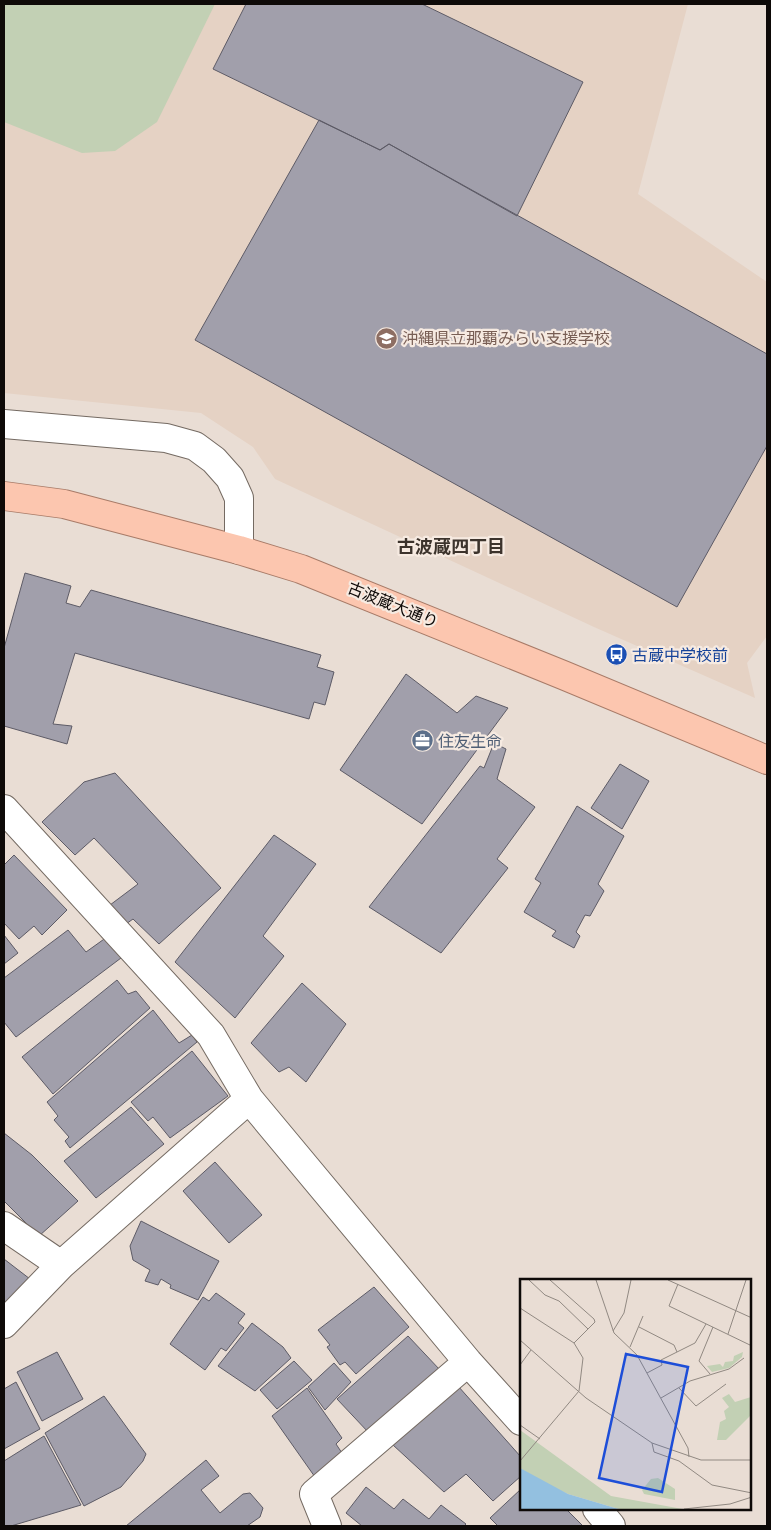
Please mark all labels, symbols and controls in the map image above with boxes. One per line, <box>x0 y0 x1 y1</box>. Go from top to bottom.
school or university icon: 沖縄県立那覇みらい支援学校 <box>374 326 398 350</box>
place label: 沖縄県立那覇みらい支援学校 <box>402 329 610 348</box>
district label: 古波蔵四丁目 <box>397 536 505 558</box>
street label: 古波蔵大通り <box>345 578 441 632</box>
bus stop icon: 古蔵中学校前 <box>604 643 628 667</box>
place label: 古蔵中学校前 <box>632 646 728 665</box>
office icon: 住友生命 <box>410 729 434 753</box>
place label: 住友生命 <box>438 732 502 751</box>
inset map <box>520 1279 751 1510</box>

